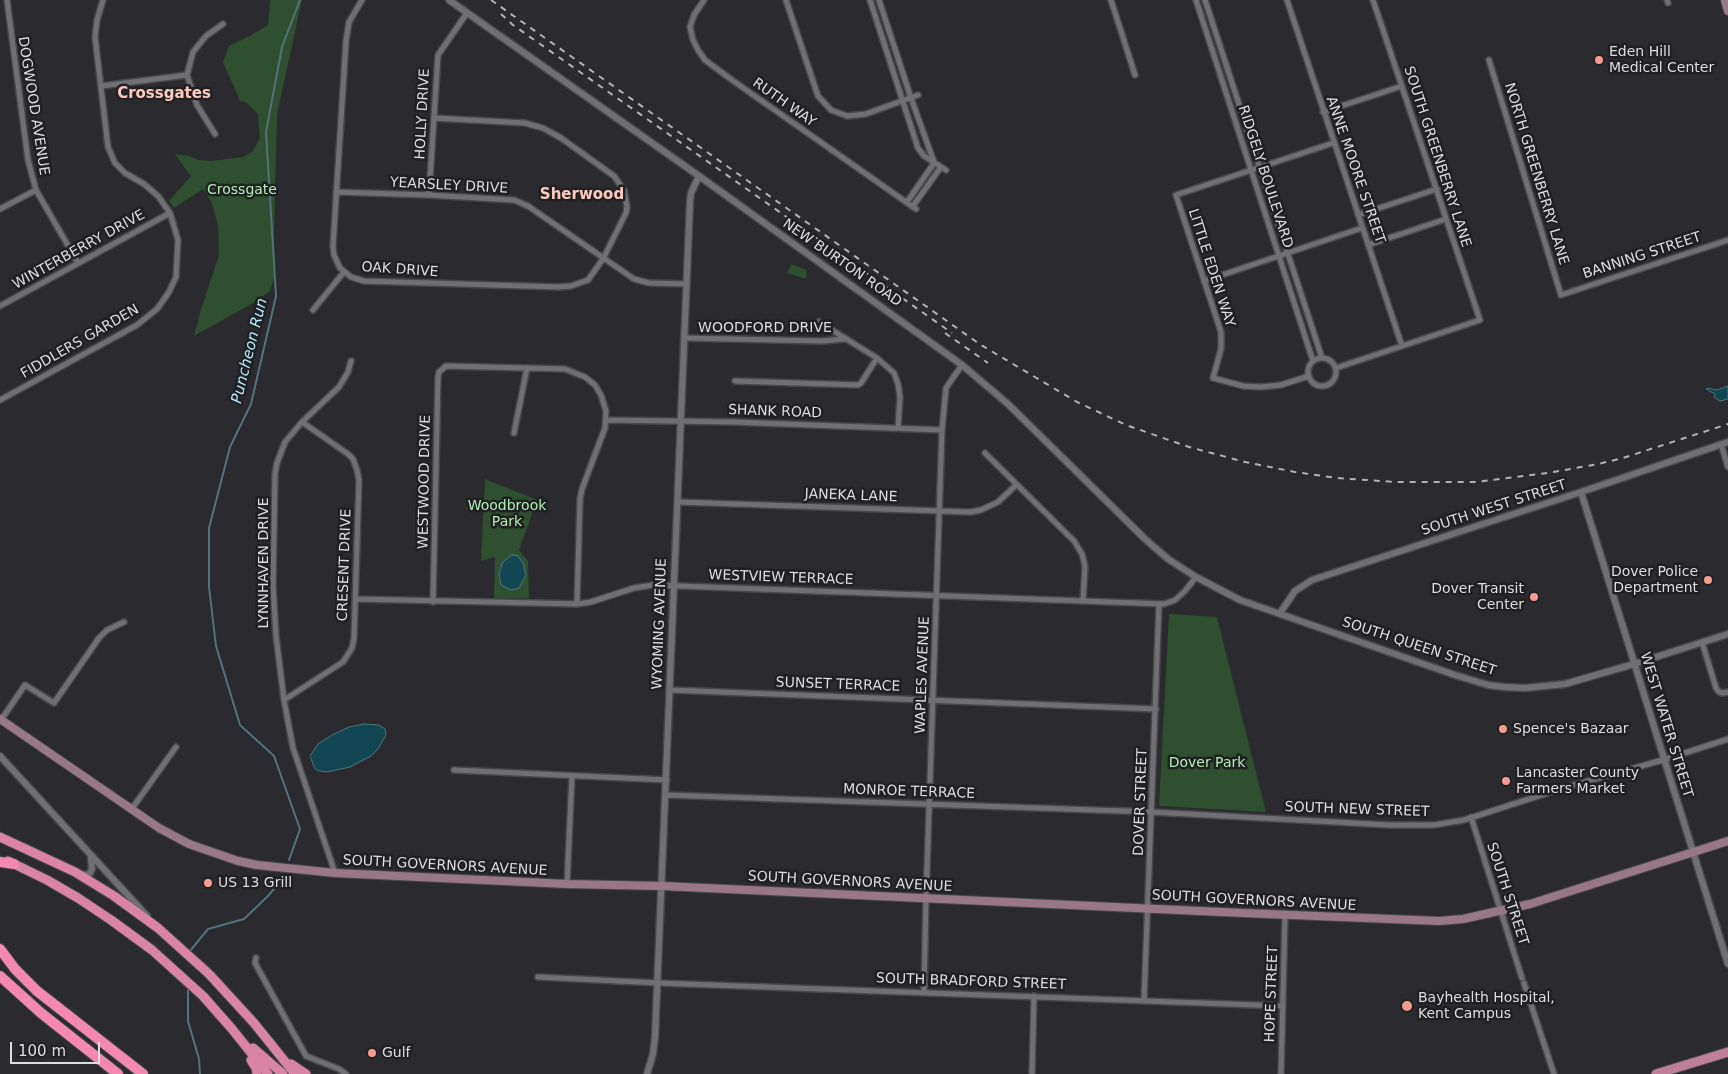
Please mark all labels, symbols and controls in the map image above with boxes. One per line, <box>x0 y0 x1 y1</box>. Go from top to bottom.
street label: DOGWOOD AVENUE <box>14 35 52 177</box>
place label: Eden Hill Medical Center <box>1609 44 1714 76</box>
marker: Eden Hill Medical Center <box>1593 54 1605 66</box>
street label: SOUTH GREENBERRY LANE <box>1400 64 1474 250</box>
street label: HOLLY DRIVE <box>412 68 434 160</box>
street label: RUTH WAY <box>749 75 819 131</box>
street label: NORTH GREENBERRY LANE <box>1500 81 1572 267</box>
district label: Crossgates <box>117 85 211 103</box>
street label: ANNE MOORE STREET <box>1322 94 1388 246</box>
street label: RIDGELY BOULEVARD <box>1234 103 1296 251</box>
street label: YEARSLEY DRIVE <box>389 175 509 197</box>
park label: Crossgate <box>207 182 277 198</box>
district label: Sherwood <box>540 186 624 204</box>
street label: WINTERBERRY DRIVE <box>10 207 148 293</box>
street label: LITTLE EDEN WAY <box>1184 207 1238 329</box>
street label: NEW BURTON ROAD <box>779 216 905 310</box>
street label: BANNING STREET <box>1581 229 1703 283</box>
street label: OAK DRIVE <box>361 259 439 281</box>
water label: Puncheon Run <box>228 296 272 406</box>
street label: FIDDLERS GARDEN <box>18 301 142 383</box>
street label: WOODFORD DRIVE <box>698 320 832 336</box>
street label: SHANK ROAD <box>728 402 822 422</box>
street label: WESTWOOD DRIVE <box>415 415 435 549</box>
street label: SOUTH WEST STREET <box>1419 477 1569 539</box>
street label: JANEKA LANE <box>804 486 898 506</box>
street label: LYNNHAVEN DRIVE <box>256 497 272 629</box>
park label: Woodbrook Park <box>468 498 546 530</box>
street label: CRESENT DRIVE <box>335 508 355 622</box>
street label: WYOMING AVENUE <box>649 558 671 690</box>
place label: Dover Police Department <box>1611 564 1698 596</box>
street label: WESTVIEW TERRACE <box>708 567 854 589</box>
marker: Dover Police Department <box>1702 574 1714 586</box>
place label: Dover Transit Center <box>1431 581 1524 614</box>
marker: Dover Transit Center <box>1528 591 1540 603</box>
street label: SOUTH QUEEN STREET <box>1340 614 1498 680</box>
street label: WAPLES AVENUE <box>913 616 933 734</box>
street label: WEST WATER STREET <box>1636 650 1696 800</box>
street label: SUNSET TERRACE <box>775 674 901 696</box>
place label: Spence's Bazaar <box>1513 721 1629 737</box>
marker: Spence's Bazaar <box>1497 723 1509 735</box>
street label: DOVER STREET <box>1131 748 1151 856</box>
park label: Dover Park <box>1169 755 1245 771</box>
place label: Lancaster County Farmers Market <box>1516 765 1639 798</box>
marker: Lancaster County Farmers Market <box>1500 775 1512 787</box>
street label: MONROE TERRACE <box>843 781 975 803</box>
street label: SOUTH NEW STREET <box>1284 799 1430 821</box>
street label: SOUTH STREET <box>1482 840 1532 948</box>
street label: SOUTH GOVERNORS AVENUE <box>342 852 548 880</box>
street label: SOUTH GOVERNORS AVENUE <box>747 868 953 896</box>
place label: US 13 Grill <box>218 875 292 891</box>
marker: US 13 Grill <box>202 877 214 889</box>
street label: SOUTH GOVERNORS AVENUE <box>1151 887 1357 915</box>
street label: HOPE STREET <box>1262 945 1282 1043</box>
street label: SOUTH BRADFORD STREET <box>876 970 1066 994</box>
place label: Bayhealth Hospital, Kent Campus <box>1418 990 1555 1022</box>
marker: Bayhealth Hospital, Kent Campus <box>1400 999 1414 1013</box>
scale bar <box>12 1032 102 1064</box>
text: 100 m <box>18 1042 66 1060</box>
place label: Gulf <box>382 1045 411 1061</box>
marker: Gulf <box>366 1047 378 1059</box>

